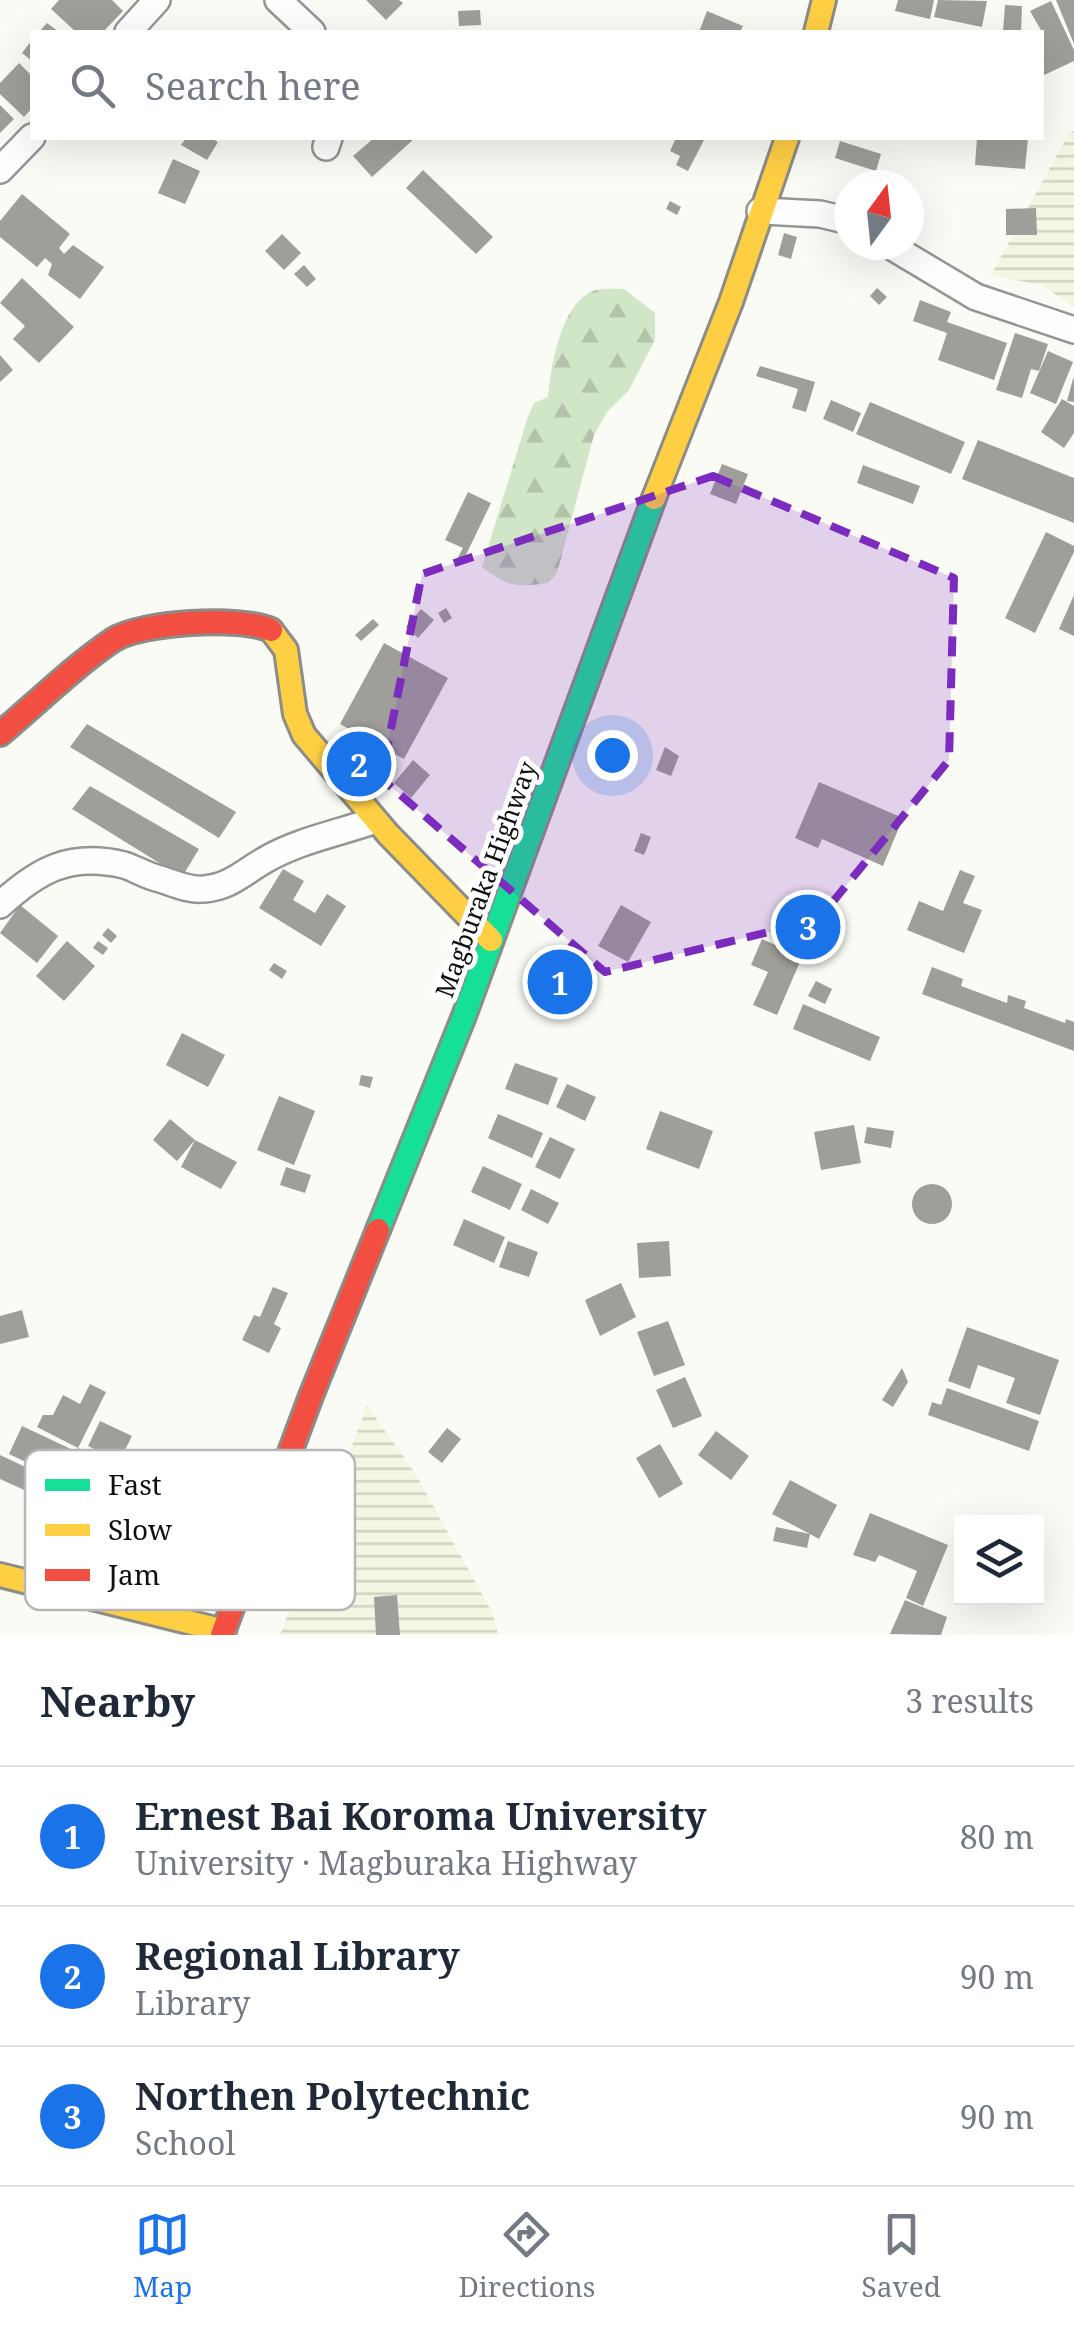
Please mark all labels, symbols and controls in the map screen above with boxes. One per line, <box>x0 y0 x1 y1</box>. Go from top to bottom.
search box <box>30 30 1044 140</box>
icon: search <box>65 58 120 113</box>
text: Search here <box>145 59 361 111</box>
north arrow <box>834 170 924 260</box>
pin: 2 <box>326 726 392 802</box>
your location <box>587 730 638 781</box>
street label: Magburaka Highway <box>426 755 544 1002</box>
pin: 3 <box>776 890 840 964</box>
pin: 1 <box>528 944 592 1020</box>
legend <box>25 1450 355 1610</box>
text: Fast <box>108 1465 162 1503</box>
text: Slow <box>108 1510 173 1548</box>
map controls <box>954 1515 1044 1605</box>
button: layers <box>954 1515 1044 1605</box>
text: Jam <box>107 1555 160 1593</box>
text: Nearby <box>40 1672 195 1729</box>
text: 3 results <box>905 1679 1034 1722</box>
text: Ernest Bai Koroma University <box>135 1789 707 1841</box>
text: 1 <box>63 1815 82 1858</box>
text: 80 m <box>960 1815 1034 1858</box>
text: University · Magburaka Highway <box>135 1841 637 1884</box>
text: Regional Library <box>135 1929 460 1981</box>
text: 2 <box>63 1955 82 1998</box>
text: 90 m <box>960 1955 1034 1998</box>
text: Library <box>135 1981 250 2024</box>
text: Northen Polytechnic <box>135 2069 530 2121</box>
text: 3 <box>63 2095 82 2138</box>
text: 90 m <box>960 2095 1034 2138</box>
text: School <box>135 2121 235 2164</box>
tab: Map <box>133 2207 192 2305</box>
tab: Directions <box>458 2207 595 2305</box>
tab: Saved <box>862 2207 941 2305</box>

